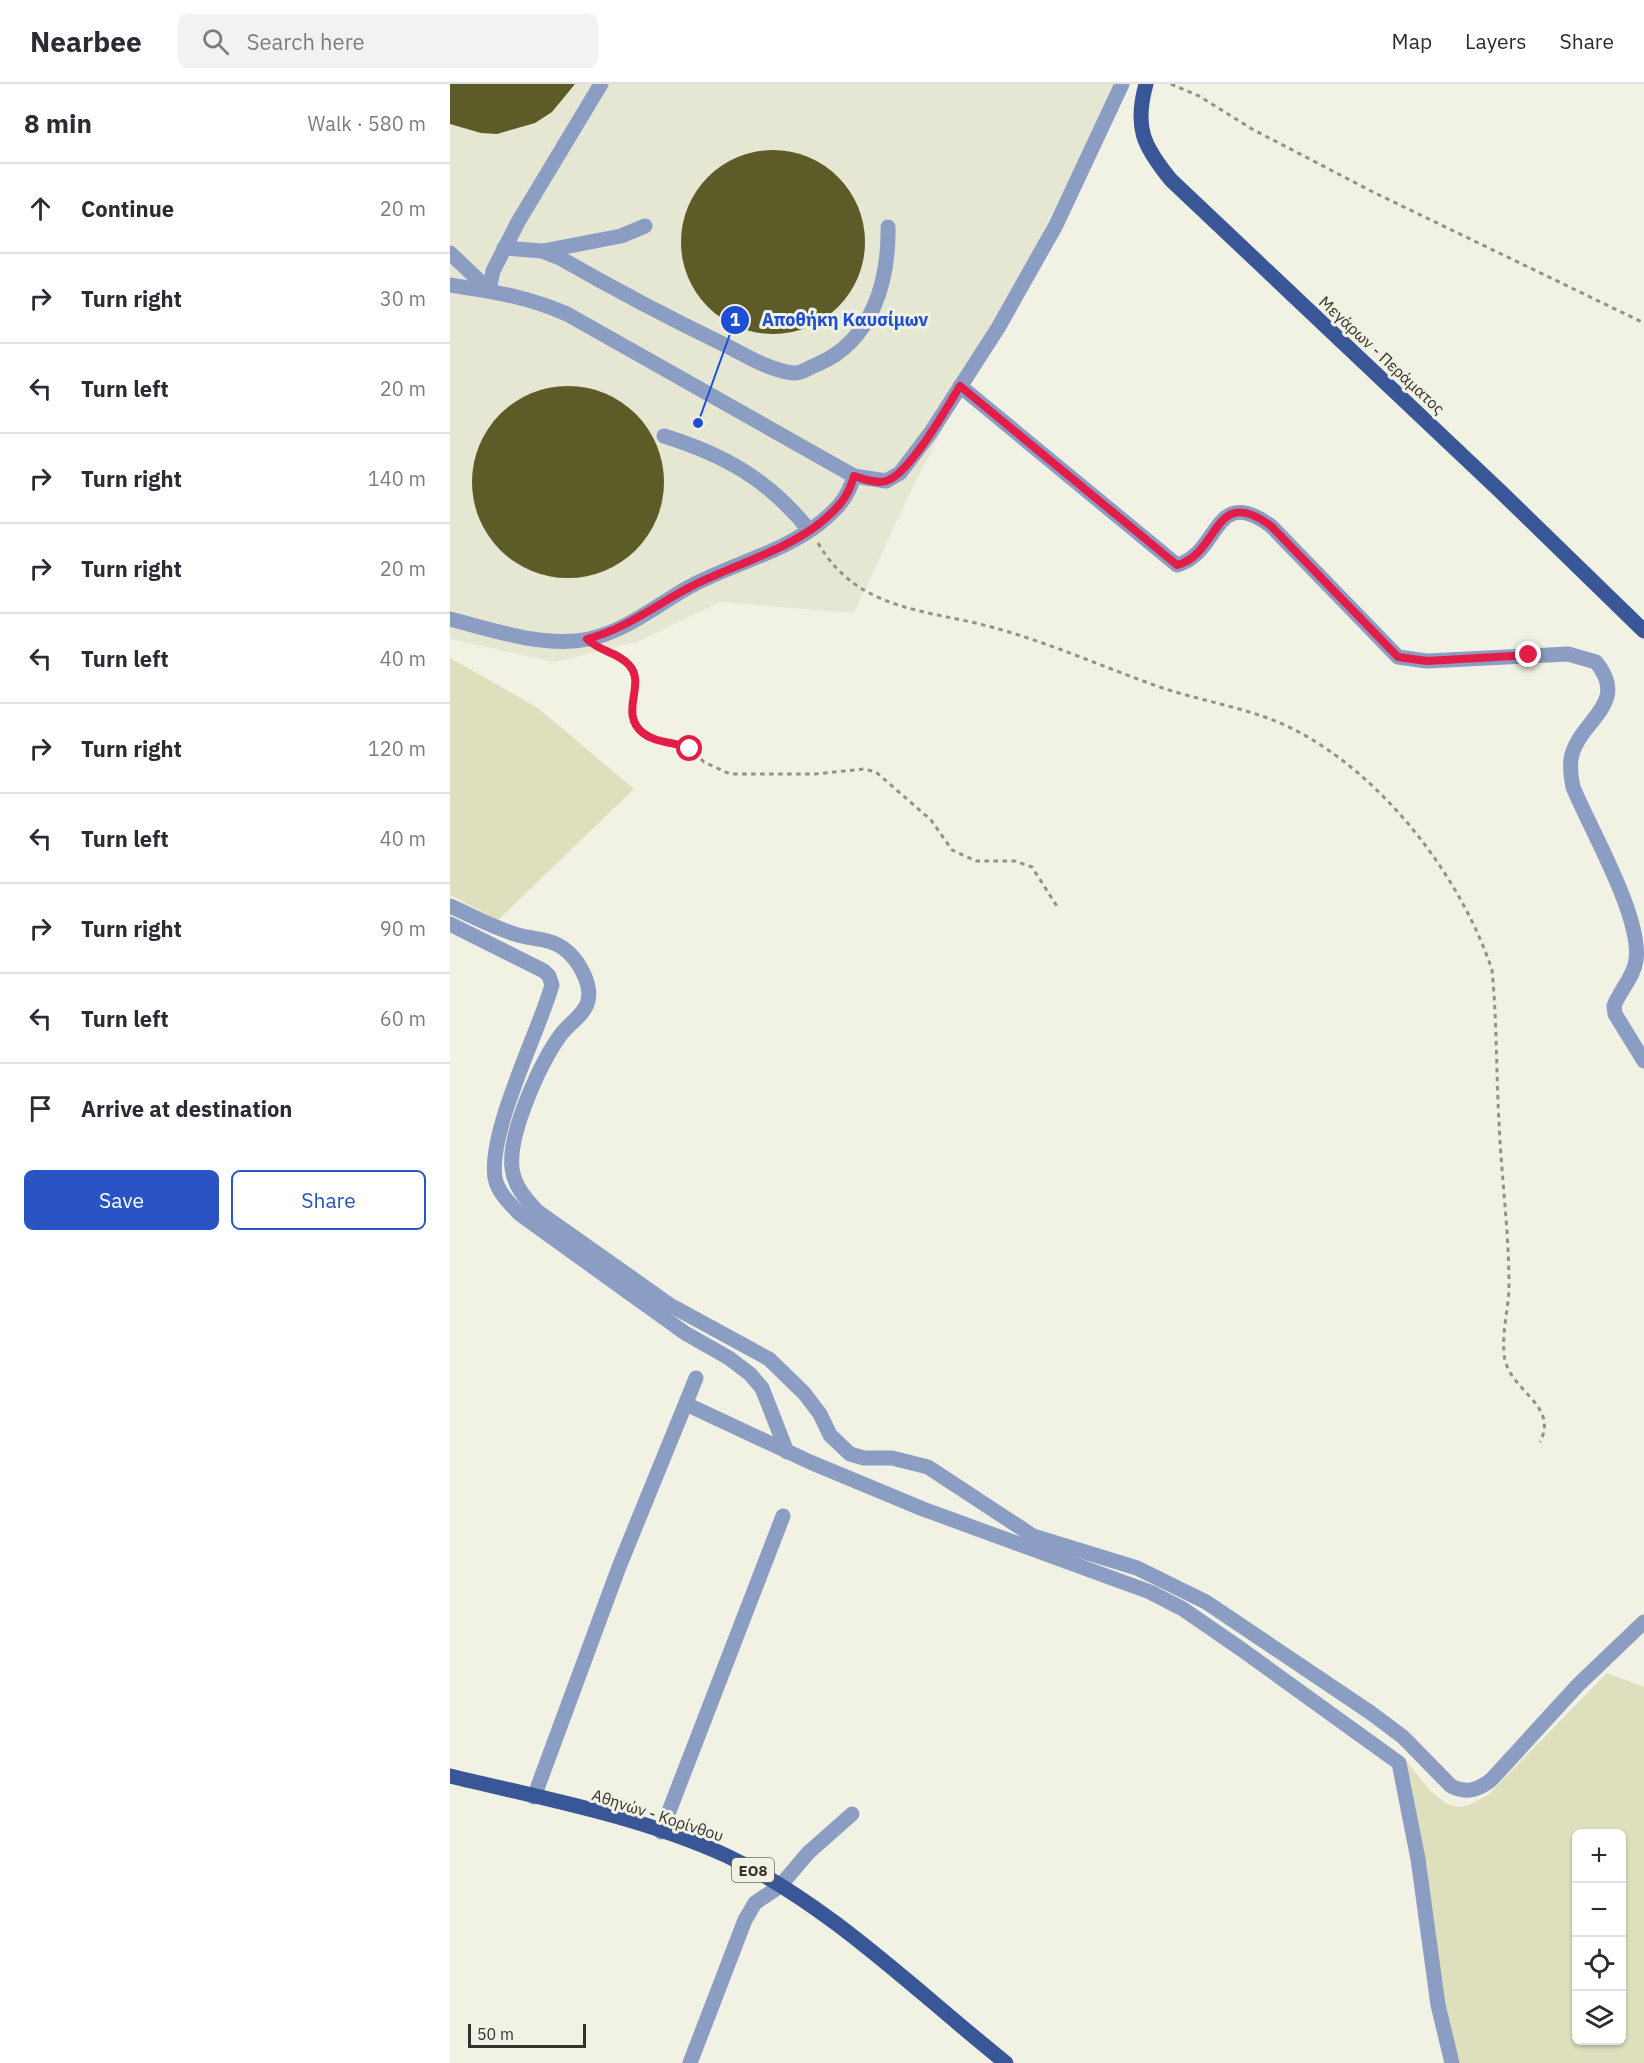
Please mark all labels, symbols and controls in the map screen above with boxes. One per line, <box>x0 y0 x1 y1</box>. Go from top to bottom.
search box <box>178 14 598 68</box>
text: Nearbee <box>30 23 142 60</box>
icon: search <box>199 25 232 58</box>
text: Search here <box>247 27 365 56</box>
text: Map <box>1392 27 1432 55</box>
text: Layers <box>1465 27 1527 55</box>
text: Share <box>1560 27 1614 55</box>
text: 8 min <box>24 106 92 140</box>
text: Walk · 580 m <box>308 110 426 137</box>
icon: ahead <box>24 192 57 225</box>
text: Continue <box>81 194 174 223</box>
text: 20 m <box>380 195 426 222</box>
icon: right <box>24 282 57 315</box>
text: Turn right <box>81 284 182 313</box>
text: 30 m <box>380 285 426 312</box>
street label: Μεγάρων - Περάματος <box>1315 292 1449 419</box>
callout: Αποθήκη Καυσίμων <box>720 302 940 338</box>
text: 1 <box>730 308 741 331</box>
text: Αποθήκη Καυσίμων <box>762 308 929 331</box>
icon: left <box>24 372 57 405</box>
text: Turn left <box>81 374 169 403</box>
text: 20 m <box>380 375 426 402</box>
icon: right <box>24 462 57 495</box>
text: Turn right <box>81 464 182 493</box>
text: 140 m <box>368 465 426 492</box>
icon: right <box>24 552 57 585</box>
text: Turn right <box>81 554 182 583</box>
text: 20 m <box>380 555 426 582</box>
route end <box>1515 641 1541 667</box>
icon: left <box>24 642 57 675</box>
text: Turn left <box>81 644 169 673</box>
text: 40 m <box>380 645 426 672</box>
icon: right <box>24 732 57 765</box>
text: Turn right <box>81 734 182 763</box>
text: 120 m <box>368 735 426 762</box>
route start <box>676 735 702 761</box>
icon: left <box>24 822 57 855</box>
text: Turn left <box>81 824 169 853</box>
text: 40 m <box>380 825 426 852</box>
icon: right <box>24 912 57 945</box>
text: Turn right <box>81 914 182 943</box>
text: 90 m <box>380 915 426 942</box>
icon: left <box>24 1002 57 1035</box>
text: Turn left <box>81 1004 169 1033</box>
text: 60 m <box>380 1005 426 1032</box>
icon: arrive <box>24 1092 57 1125</box>
text: Arrive at destination <box>81 1094 292 1123</box>
button: Save <box>24 1170 219 1230</box>
button: Share <box>231 1170 426 1230</box>
street label: Αθηνών - Κορίνθου <box>590 1784 726 1846</box>
map controls <box>1572 1829 1626 2045</box>
button: + <box>1572 1829 1626 1883</box>
road number: ΕΟ8 <box>732 1858 774 1882</box>
button: − <box>1572 1883 1626 1937</box>
button: locate <box>1572 1937 1626 1991</box>
button: layers <box>1572 1991 1626 2045</box>
scale bar <box>468 2021 586 2048</box>
text: 50 m <box>477 2024 514 2044</box>

